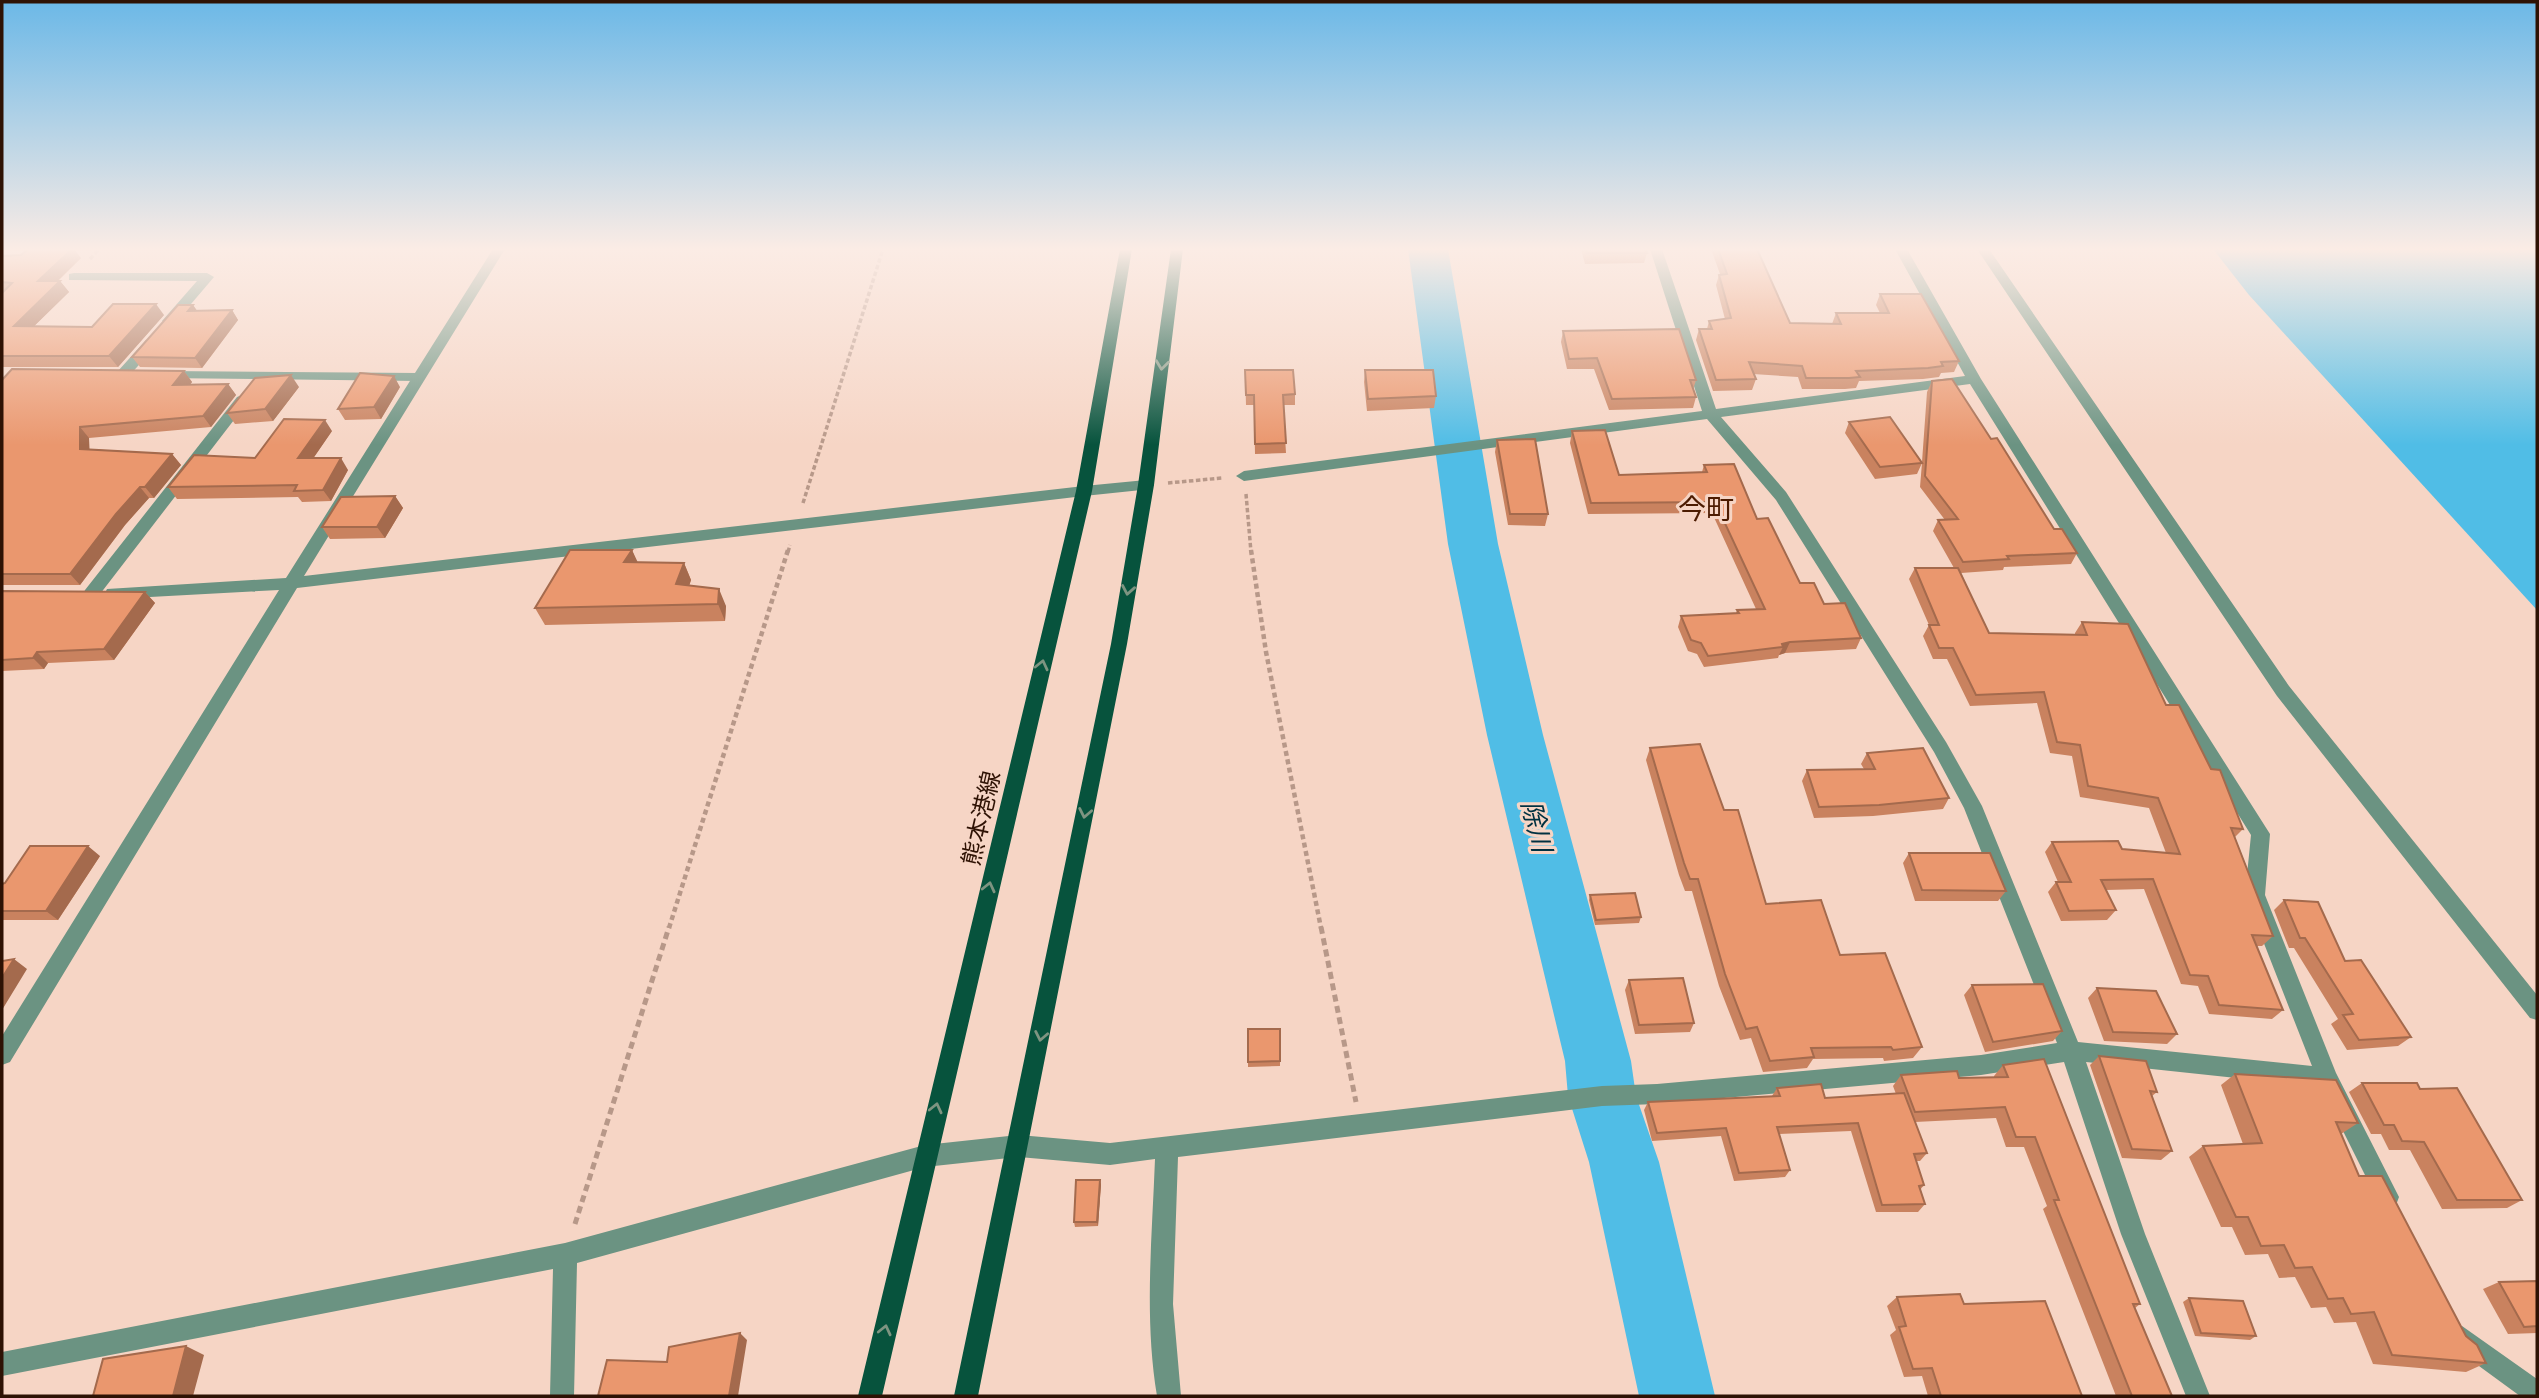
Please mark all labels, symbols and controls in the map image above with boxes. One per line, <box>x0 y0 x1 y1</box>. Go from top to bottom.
one-way arrow <box>1155 359 1170 371</box>
district label: 今町 <box>1678 491 1734 525</box>
one-way arrow <box>1121 584 1136 596</box>
one-way arrow <box>1034 660 1048 672</box>
street label: 熊本港線 <box>955 768 1005 868</box>
water label: 除川 <box>1517 797 1560 858</box>
one-way arrow <box>1079 807 1094 819</box>
one-way arrow <box>981 881 995 893</box>
one-way arrow <box>1034 1030 1049 1042</box>
one-way arrow <box>928 1102 942 1114</box>
one-way arrow <box>877 1324 892 1336</box>

